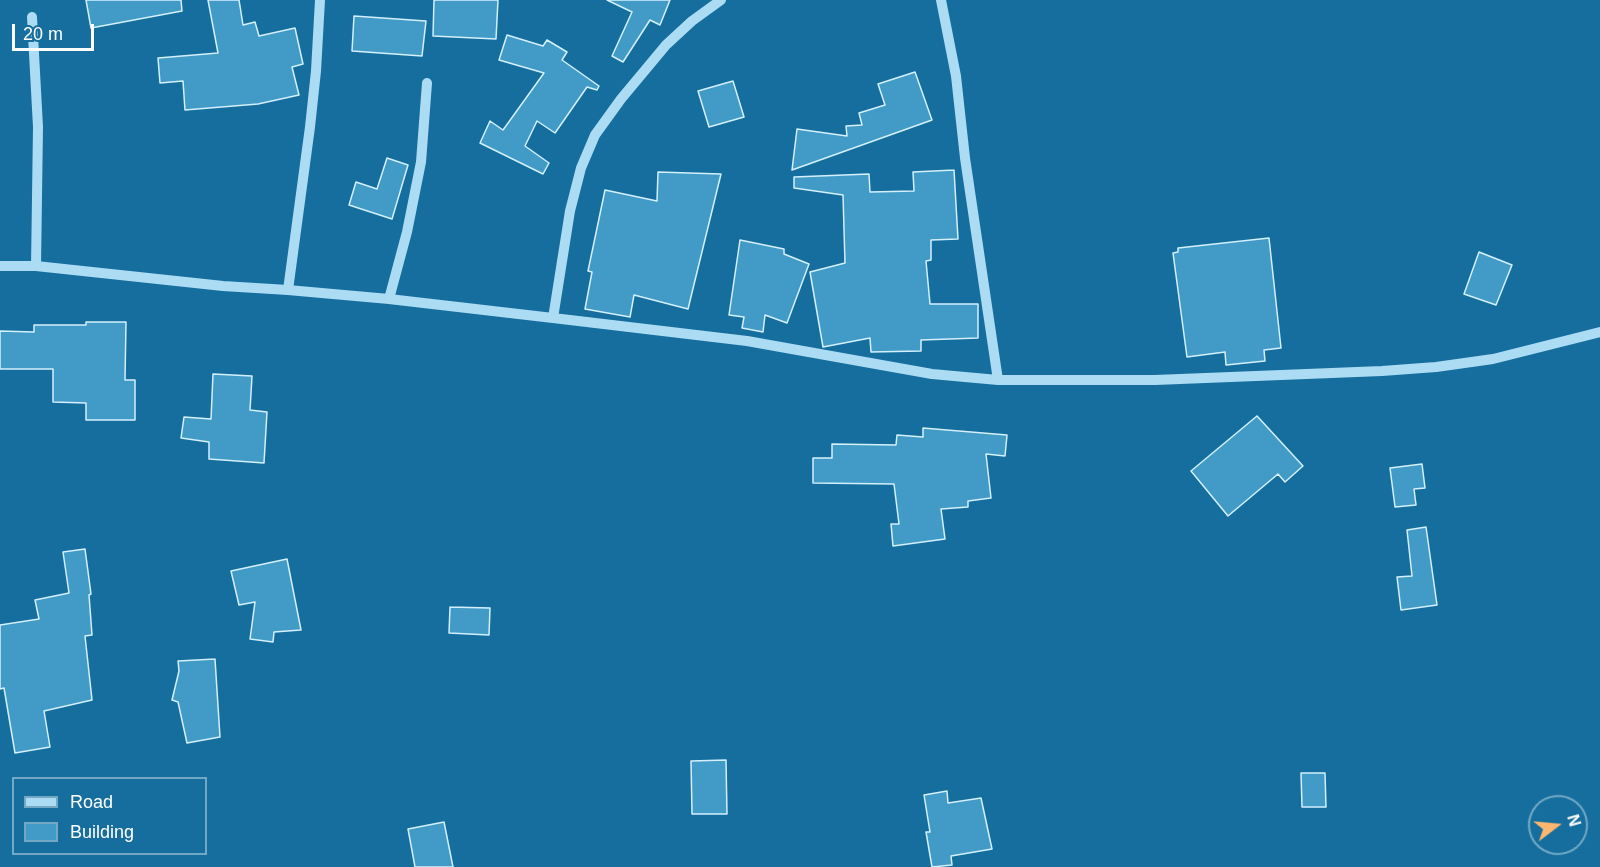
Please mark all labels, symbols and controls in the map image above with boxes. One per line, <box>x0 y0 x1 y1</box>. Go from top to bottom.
scale bar <box>15 12 98 50</box>
text: 20 m <box>23 24 63 44</box>
legend <box>12 777 207 855</box>
text: Road <box>70 792 113 812</box>
north arrow <box>1528 795 1588 855</box>
text: N <box>1564 813 1584 828</box>
text: Building <box>70 822 134 842</box>

